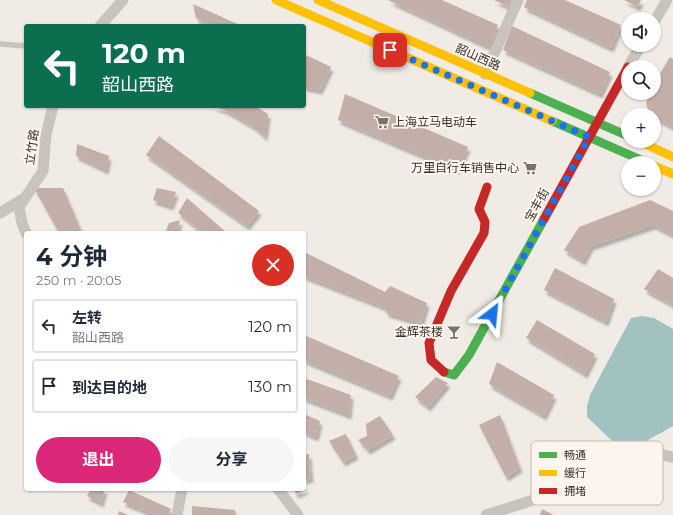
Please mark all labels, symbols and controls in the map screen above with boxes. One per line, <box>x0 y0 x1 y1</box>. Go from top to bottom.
map controls <box>621 12 661 196</box>
button: sound <box>621 12 661 52</box>
pin <box>373 33 407 67</box>
text: 120 m <box>102 36 186 70</box>
icon: arrive <box>379 39 401 61</box>
icon: left <box>36 40 88 92</box>
street label: 韶山西路 <box>453 40 503 73</box>
button: search <box>621 60 661 100</box>
text: 韶山西路 <box>102 74 174 96</box>
button: + <box>621 108 661 148</box>
supermarket icon: 上海立马电动车 <box>374 114 390 130</box>
place label: 上海立马电动车 <box>393 114 477 129</box>
street label: 立竹路 <box>22 128 41 166</box>
button: − <box>621 156 661 196</box>
place label: 万里自行车销售中心 <box>411 160 519 175</box>
supermarket icon: 万里自行车销售中心 <box>522 160 538 176</box>
street label: 宝丰街 <box>521 185 552 224</box>
text: 4 分钟 <box>36 242 107 271</box>
button: close <box>252 244 294 286</box>
text: 250 m · 20:05 <box>36 272 121 288</box>
position arrow <box>471 293 513 335</box>
text: 左转 <box>72 308 102 327</box>
icon: left <box>38 315 60 337</box>
text: 120 m <box>248 317 292 336</box>
place label: 金辉茶楼 <box>395 324 443 339</box>
bar icon: 金辉茶楼 <box>446 324 462 340</box>
text: 韶山西路 <box>72 329 124 345</box>
icon: arrive <box>38 375 60 397</box>
text: 130 m <box>248 377 292 396</box>
text: 到达目的地 <box>72 378 147 397</box>
button: 退出 <box>36 437 161 483</box>
button: 分享 <box>169 437 294 483</box>
legend <box>531 441 663 505</box>
text: 畅通 <box>564 448 586 462</box>
text: 缓行 <box>564 466 586 480</box>
text: 拥堵 <box>564 484 586 498</box>

